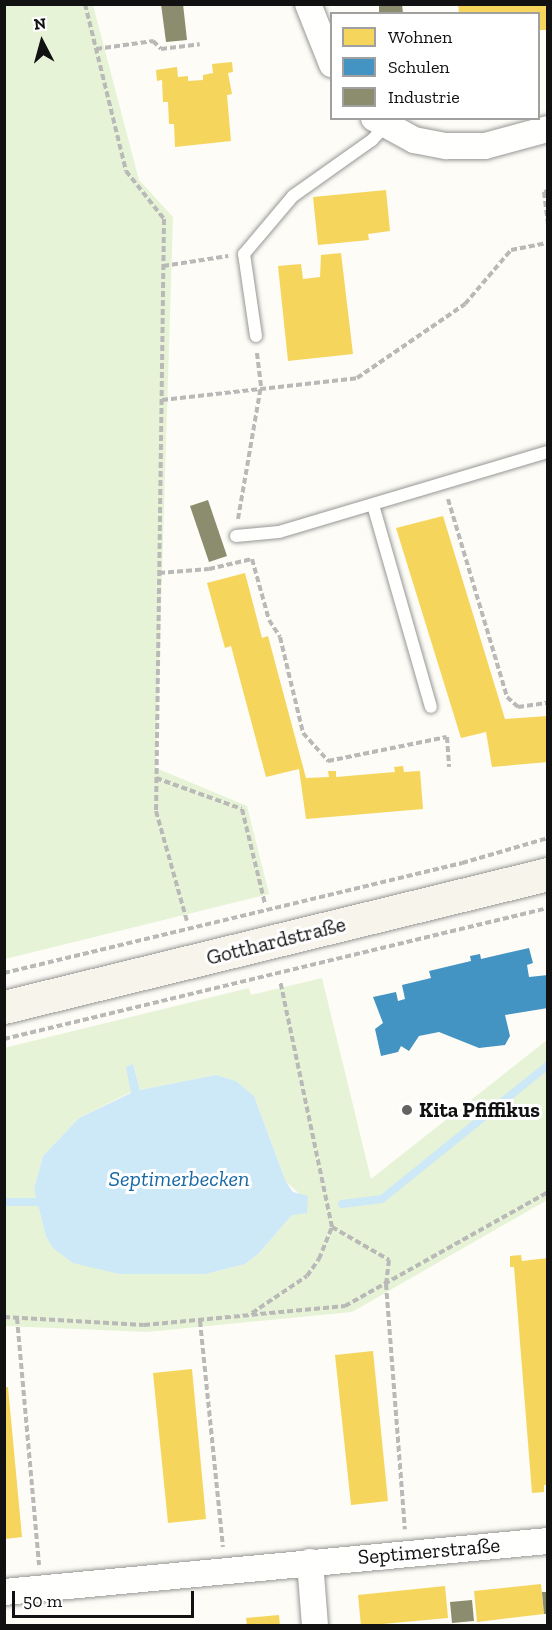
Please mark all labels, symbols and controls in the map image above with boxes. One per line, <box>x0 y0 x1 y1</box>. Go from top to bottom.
north arrow <box>12 12 72 72</box>
legend <box>330 12 540 120</box>
text: N <box>33 14 47 34</box>
text: Wohnen <box>388 26 452 48</box>
text: Schulen <box>388 56 450 78</box>
text: Industrie <box>388 86 460 108</box>
street label: Gotthardstraße <box>204 912 348 970</box>
place label: Kita Pfiffikus <box>419 1097 540 1123</box>
marker: Kita Pfiffikus <box>400 1103 414 1117</box>
water label: Septimerbecken <box>108 1166 250 1192</box>
street label: Septimerstraße <box>357 1532 501 1570</box>
scale bar <box>15 1579 196 1617</box>
text: 50 m <box>23 1590 62 1612</box>

